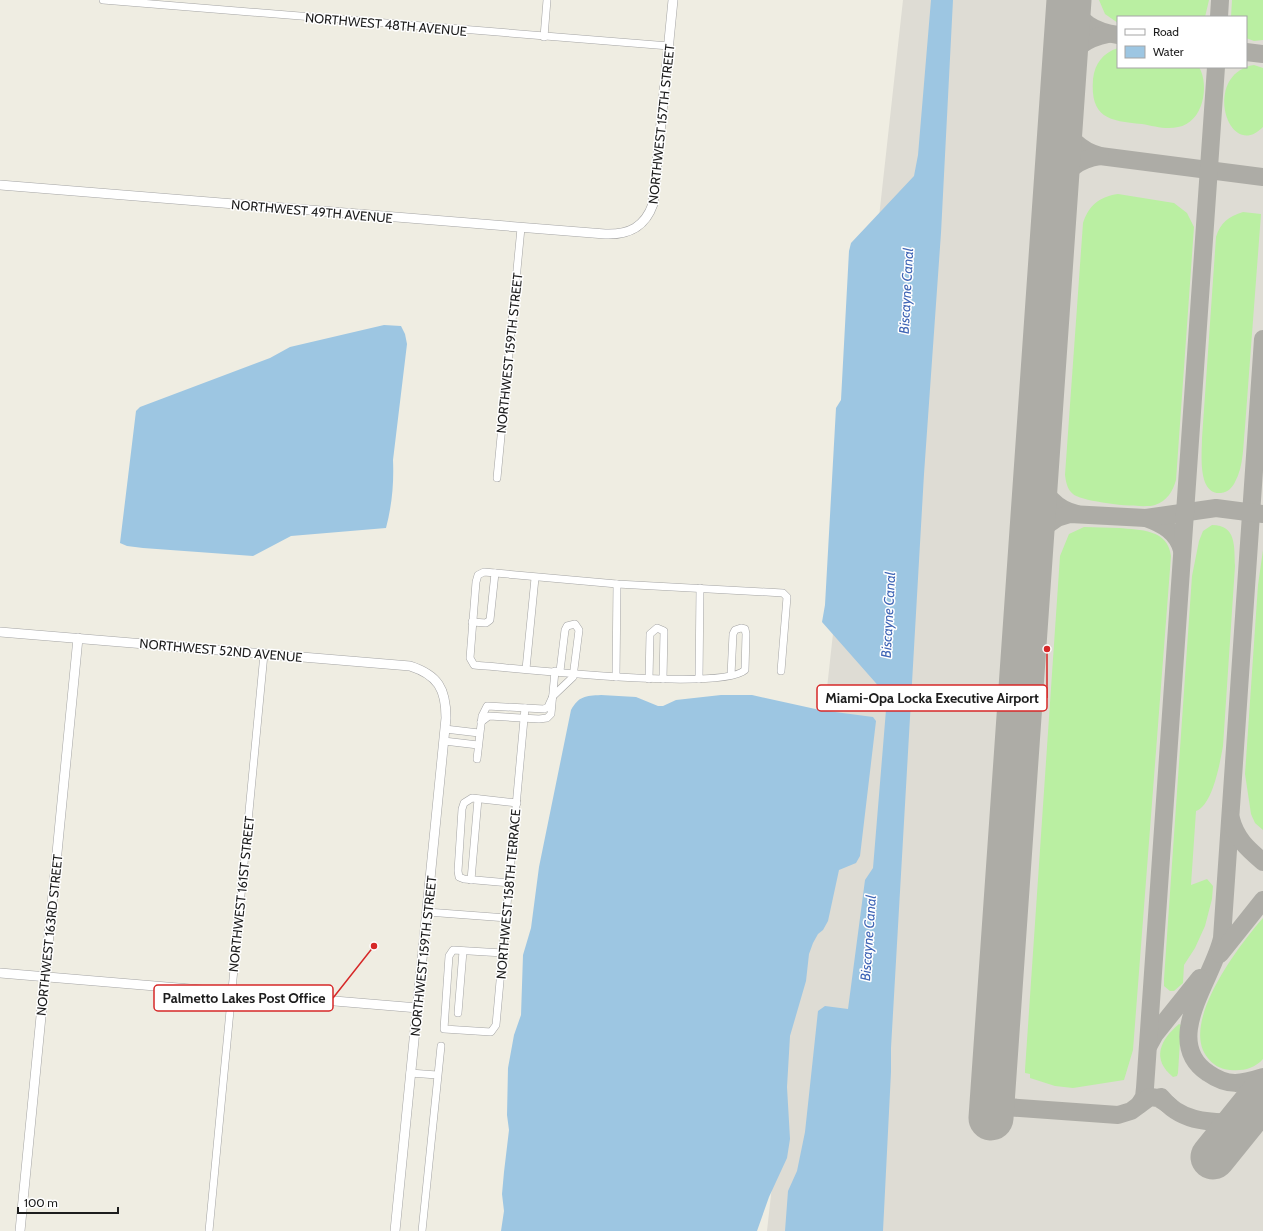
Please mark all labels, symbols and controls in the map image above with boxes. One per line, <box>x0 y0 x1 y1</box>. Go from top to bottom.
street label: NORTHWEST 48TH AVENUE <box>304 9 468 39</box>
legend <box>1117 16 1247 68</box>
text: Road <box>1153 24 1179 39</box>
street label: NORTHWEST 157TH STREET <box>645 43 677 205</box>
text: Water <box>1153 44 1184 59</box>
street label: NORTHWEST 49TH AVENUE <box>231 196 393 226</box>
water label: Biscayne Canal <box>895 247 917 334</box>
street label: NORTHWEST 159TH STREET <box>493 272 525 434</box>
water label: Biscayne Canal <box>877 571 899 658</box>
street label: NORTHWEST 52ND AVENUE <box>139 635 303 665</box>
callout: Miami-Opa Locka Executive Airport <box>817 685 1047 711</box>
text: Miami-Opa Locka Executive Airport <box>825 689 1039 707</box>
street label: NORTHWEST 158TH TERRACE <box>493 808 523 980</box>
street label: NORTHWEST 161ST STREET <box>225 815 257 973</box>
street label: NORTHWEST 163RD STREET <box>33 853 65 1017</box>
street label: NORTHWEST 159TH STREET <box>407 875 439 1037</box>
water label: Biscayne Canal <box>856 894 880 981</box>
callout: Palmetto Lakes Post Office <box>154 985 333 1011</box>
text: Palmetto Lakes Post Office <box>163 989 325 1007</box>
scale bar <box>18 1189 118 1215</box>
text: 100 m <box>24 1195 58 1210</box>

